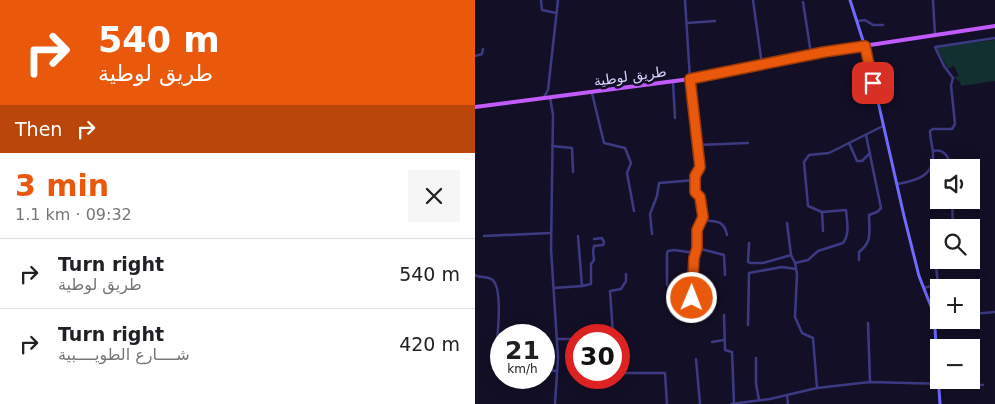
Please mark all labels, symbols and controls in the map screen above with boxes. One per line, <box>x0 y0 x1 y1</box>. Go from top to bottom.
icon: right <box>15 20 80 85</box>
text: 540 m <box>98 20 220 60</box>
text: طريق لوطية <box>98 61 213 86</box>
pin <box>852 62 894 104</box>
street label: طريق لوطية <box>593 63 668 90</box>
icon: arrive <box>859 69 887 97</box>
icon: right <box>72 115 100 143</box>
text: Then <box>15 118 62 140</box>
map controls <box>930 159 980 389</box>
button: sound <box>930 159 980 209</box>
text: 3 min <box>15 168 109 203</box>
button: close <box>408 170 460 222</box>
text: 1.1 km · 09:32 <box>15 205 132 224</box>
button: search <box>930 219 980 269</box>
text: Turn right <box>58 253 164 275</box>
icon: right <box>15 260 43 288</box>
text: 540 m <box>399 263 460 285</box>
position arrow <box>665 271 717 323</box>
text: طريق لوطية <box>58 275 142 294</box>
button: + <box>930 279 980 329</box>
text: Turn right <box>58 323 164 345</box>
speed limit sign: 30 <box>565 324 630 389</box>
icon: right <box>15 330 43 358</box>
text: 420 m <box>399 333 460 355</box>
text: 21 <box>505 336 540 365</box>
button: − <box>930 339 980 389</box>
text: شــــارع الطويــــبية <box>58 345 190 364</box>
text: km/h <box>507 362 538 376</box>

